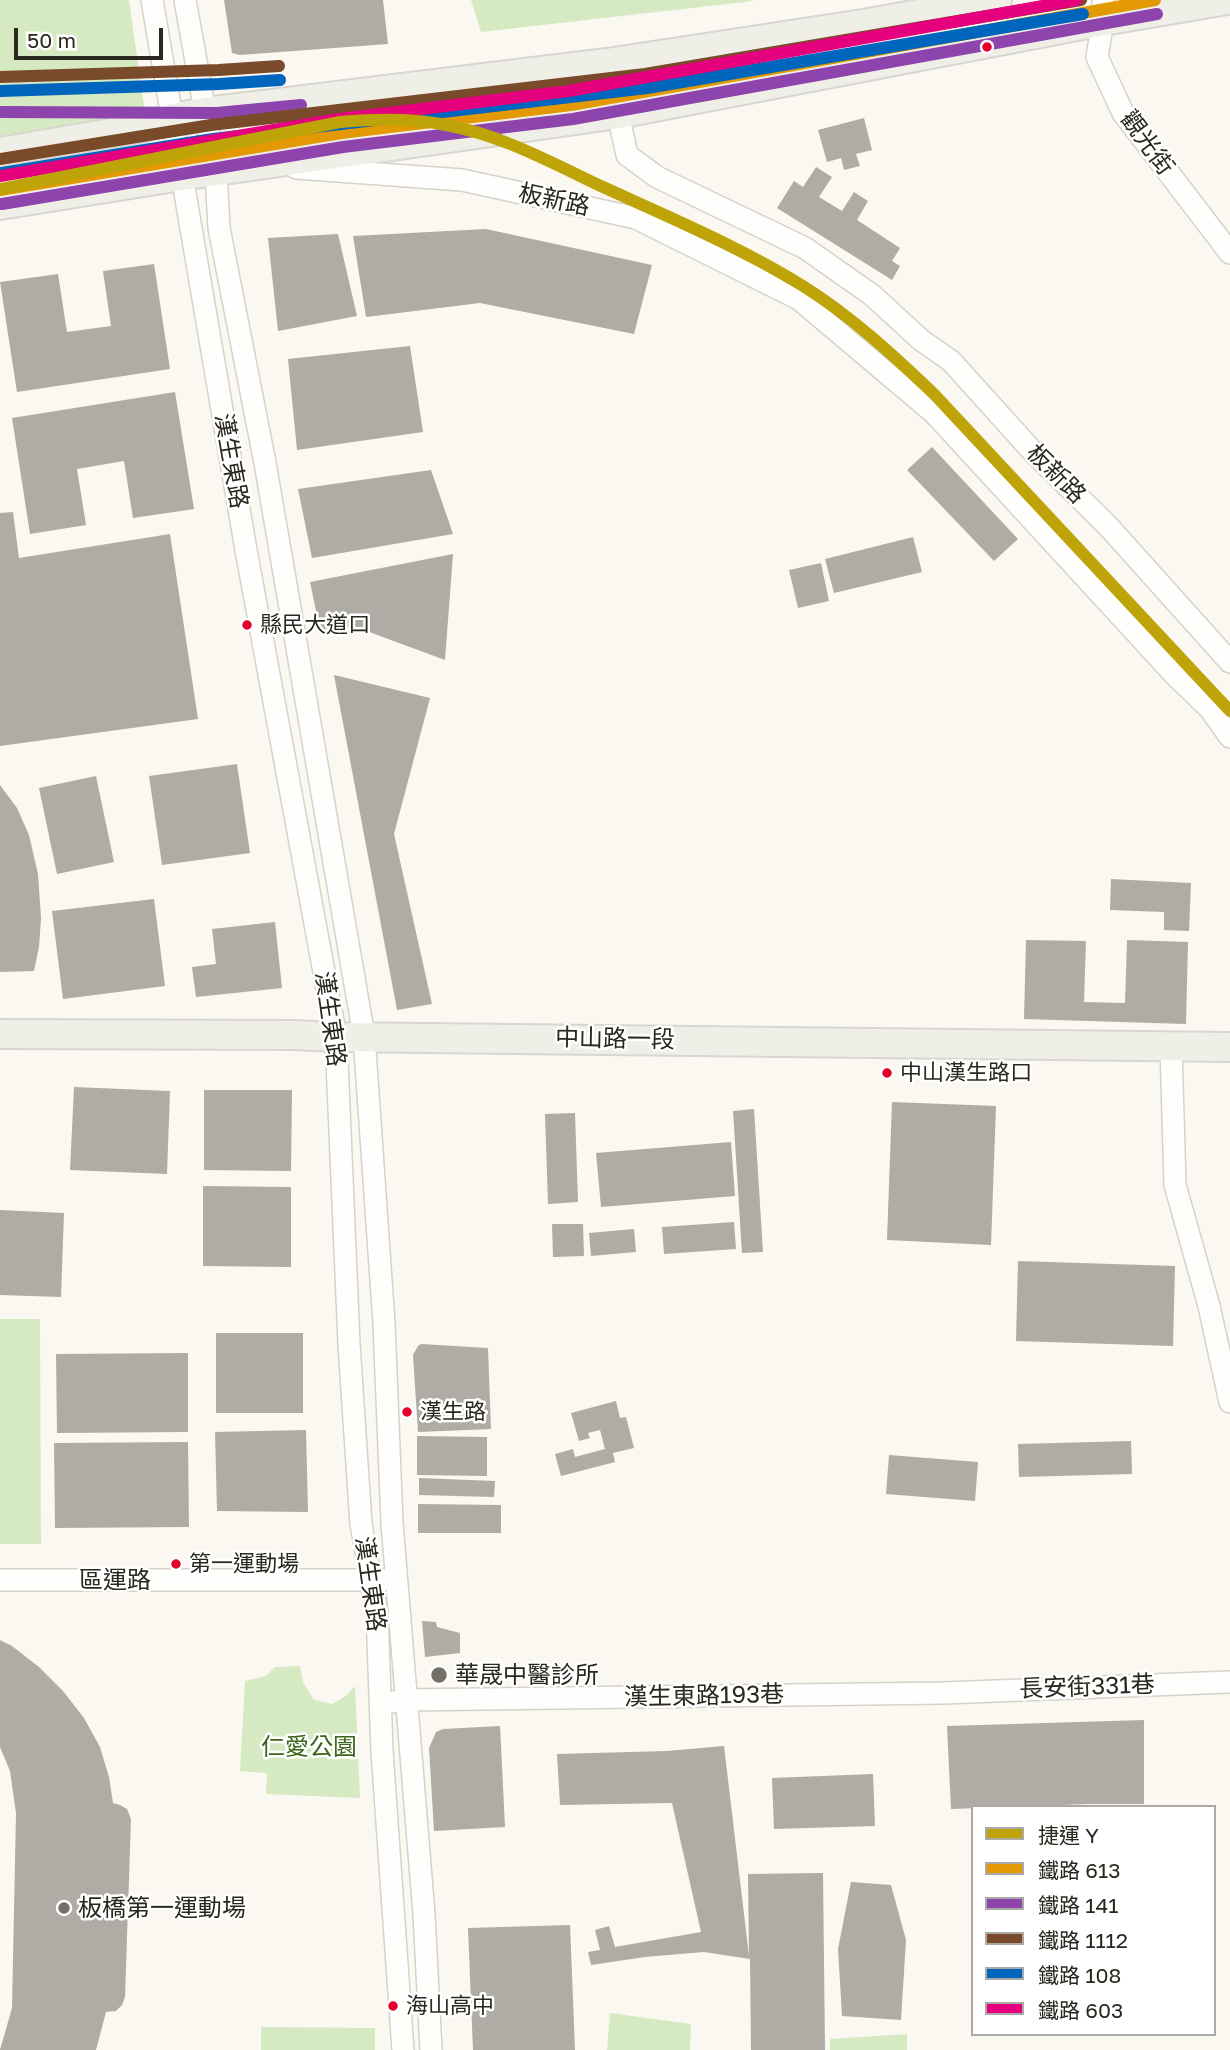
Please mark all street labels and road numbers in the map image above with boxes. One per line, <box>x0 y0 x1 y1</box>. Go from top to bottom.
street label: 觀光街 <box>1114 105 1180 181</box>
street label: 板新路 <box>516 178 592 222</box>
street label: 漢生東路 <box>208 411 254 511</box>
street label: 板新路 <box>1020 438 1092 510</box>
street label: 漢生東路 <box>309 969 351 1069</box>
street label: 中山路一段 <box>555 1024 675 1054</box>
street label: 漢生東路 <box>349 1534 391 1634</box>
street label: 區運路 <box>79 1566 151 1594</box>
street label: 長安街331巷 <box>1019 1670 1155 1704</box>
street label: 漢生東路193巷 <box>624 1680 784 1712</box>

